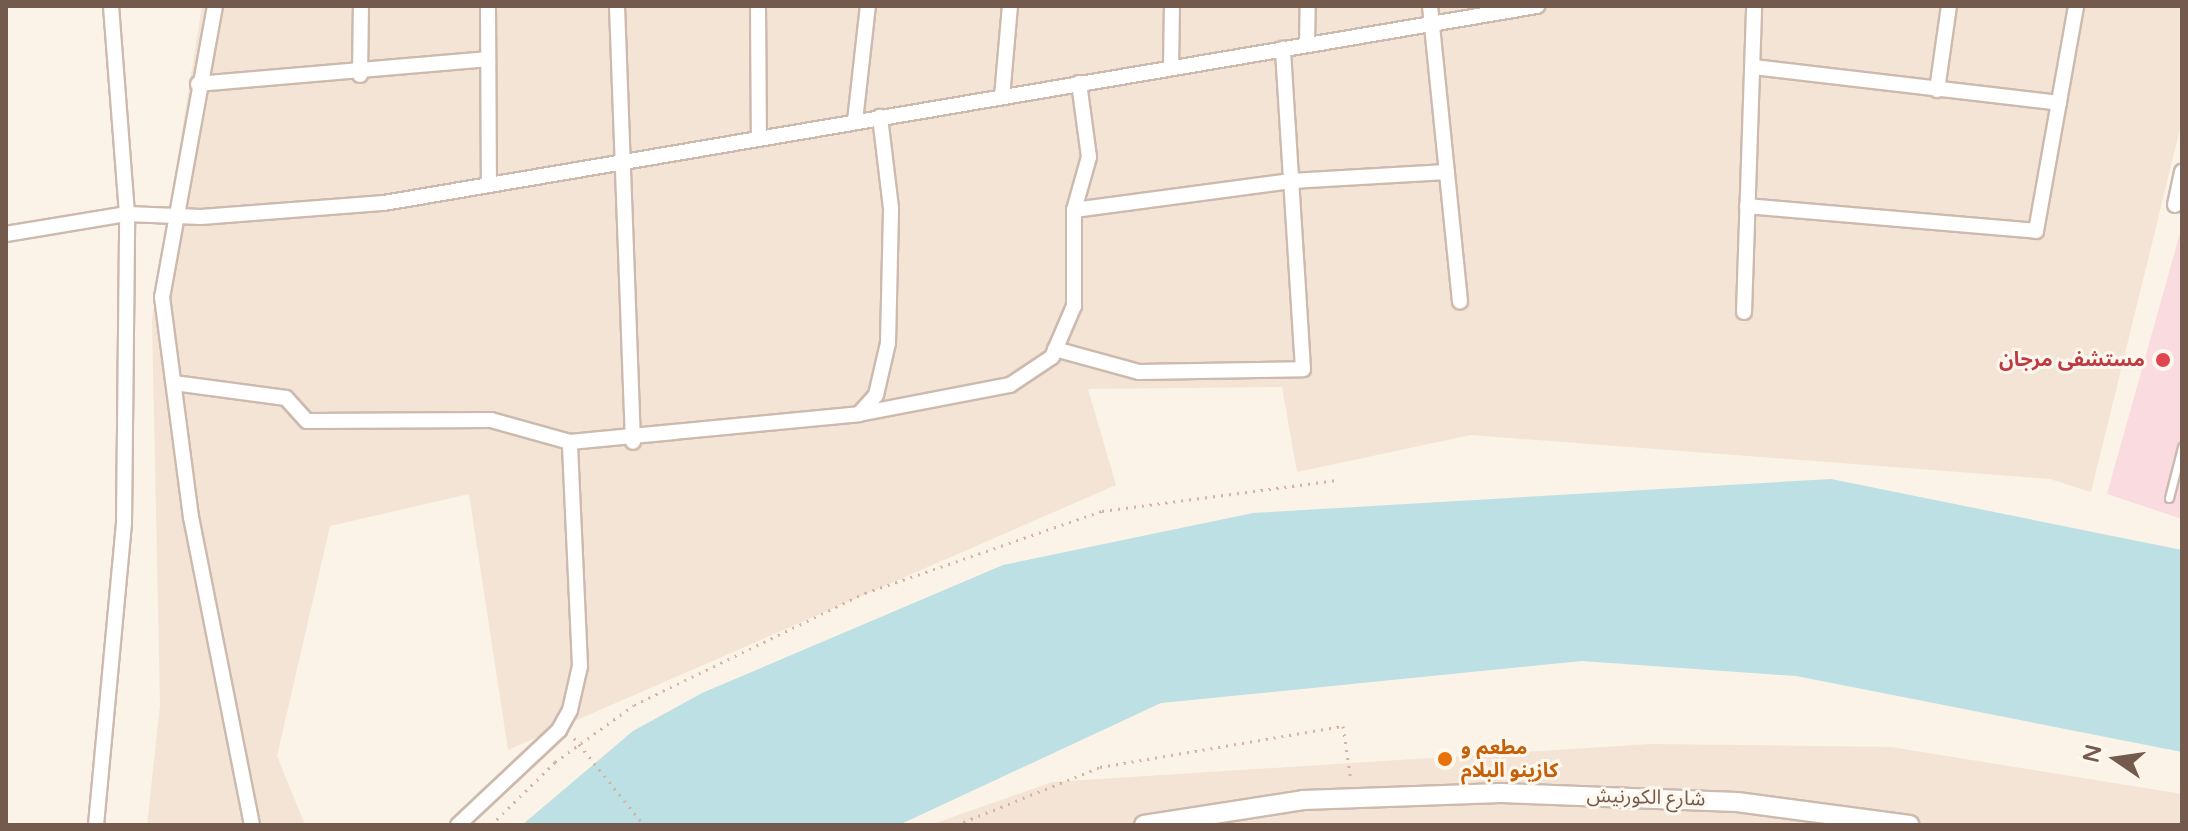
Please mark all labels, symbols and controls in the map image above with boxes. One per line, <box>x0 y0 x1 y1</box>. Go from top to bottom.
place label: مستشفى مرجان <box>1999 348 2145 372</box>
marker: مستشفى مرجان <box>2152 349 2174 371</box>
north arrow <box>2076 719 2156 799</box>
place label: مطعم و كازينو البلام <box>1461 736 1558 783</box>
text: N <box>2078 742 2107 765</box>
marker: مطعم و كازينو البلام <box>1436 750 1454 768</box>
street label: شارع الكورنيش <box>1586 784 1706 812</box>

